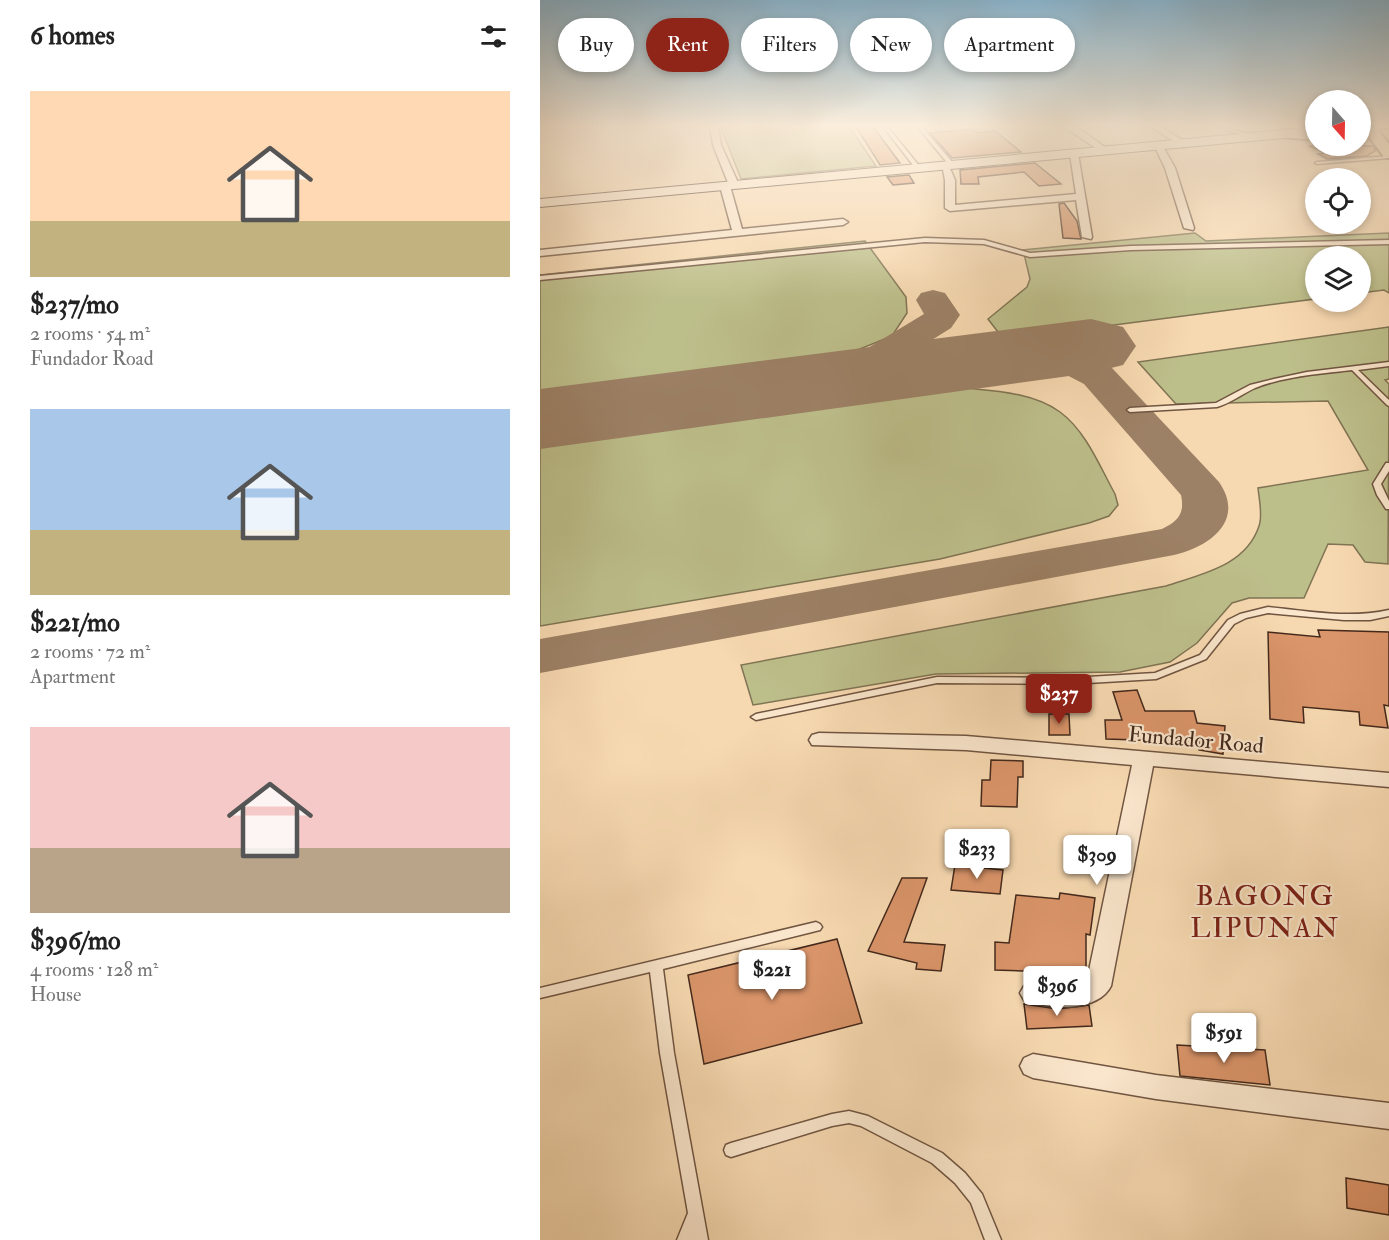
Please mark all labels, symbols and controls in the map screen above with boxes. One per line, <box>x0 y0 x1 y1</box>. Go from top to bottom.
chip: Buy <box>558 18 634 72</box>
chip: Rent <box>646 18 729 72</box>
chip: Filters <box>741 18 838 72</box>
chip: New <box>850 18 932 72</box>
chip: Apartment <box>944 18 1075 72</box>
text: 6 homes <box>30 20 115 52</box>
icon: filters <box>477 20 510 53</box>
north arrow <box>1305 90 1371 156</box>
map controls <box>1305 90 1371 312</box>
icon: home <box>216 130 324 238</box>
button: locate <box>1305 168 1371 234</box>
button: layers <box>1305 246 1371 312</box>
text: $237/mo <box>30 289 119 321</box>
text: 2 rooms · 54 m² <box>30 321 150 346</box>
text: Fundador Road <box>30 346 154 371</box>
icon: home <box>216 448 324 556</box>
text: $221/mo <box>30 607 120 639</box>
text: 2 rooms · 72 m² <box>30 639 150 664</box>
text: Apartment <box>30 664 115 689</box>
pin: $237 <box>1023 674 1095 725</box>
text: $237 <box>1040 681 1078 706</box>
street label: Fundador Road <box>1127 720 1265 760</box>
icon: home <box>216 766 324 874</box>
pin: $233 <box>941 829 1013 880</box>
pin: $309 <box>1061 835 1133 886</box>
text: $233 <box>959 836 995 861</box>
text: $309 <box>1077 842 1117 867</box>
district label: BAGONG LIPUNAN <box>1190 879 1340 946</box>
text: $396/mo <box>30 925 120 957</box>
pin: $221 <box>736 950 808 1001</box>
text: 4 rooms · 128 m² <box>30 957 158 982</box>
text: $221 <box>753 957 791 982</box>
pin: $396 <box>1021 966 1093 1017</box>
text: $396 <box>1037 973 1077 998</box>
text: House <box>30 982 81 1007</box>
pin: $591 <box>1188 1013 1260 1064</box>
text: $591 <box>1205 1020 1243 1045</box>

